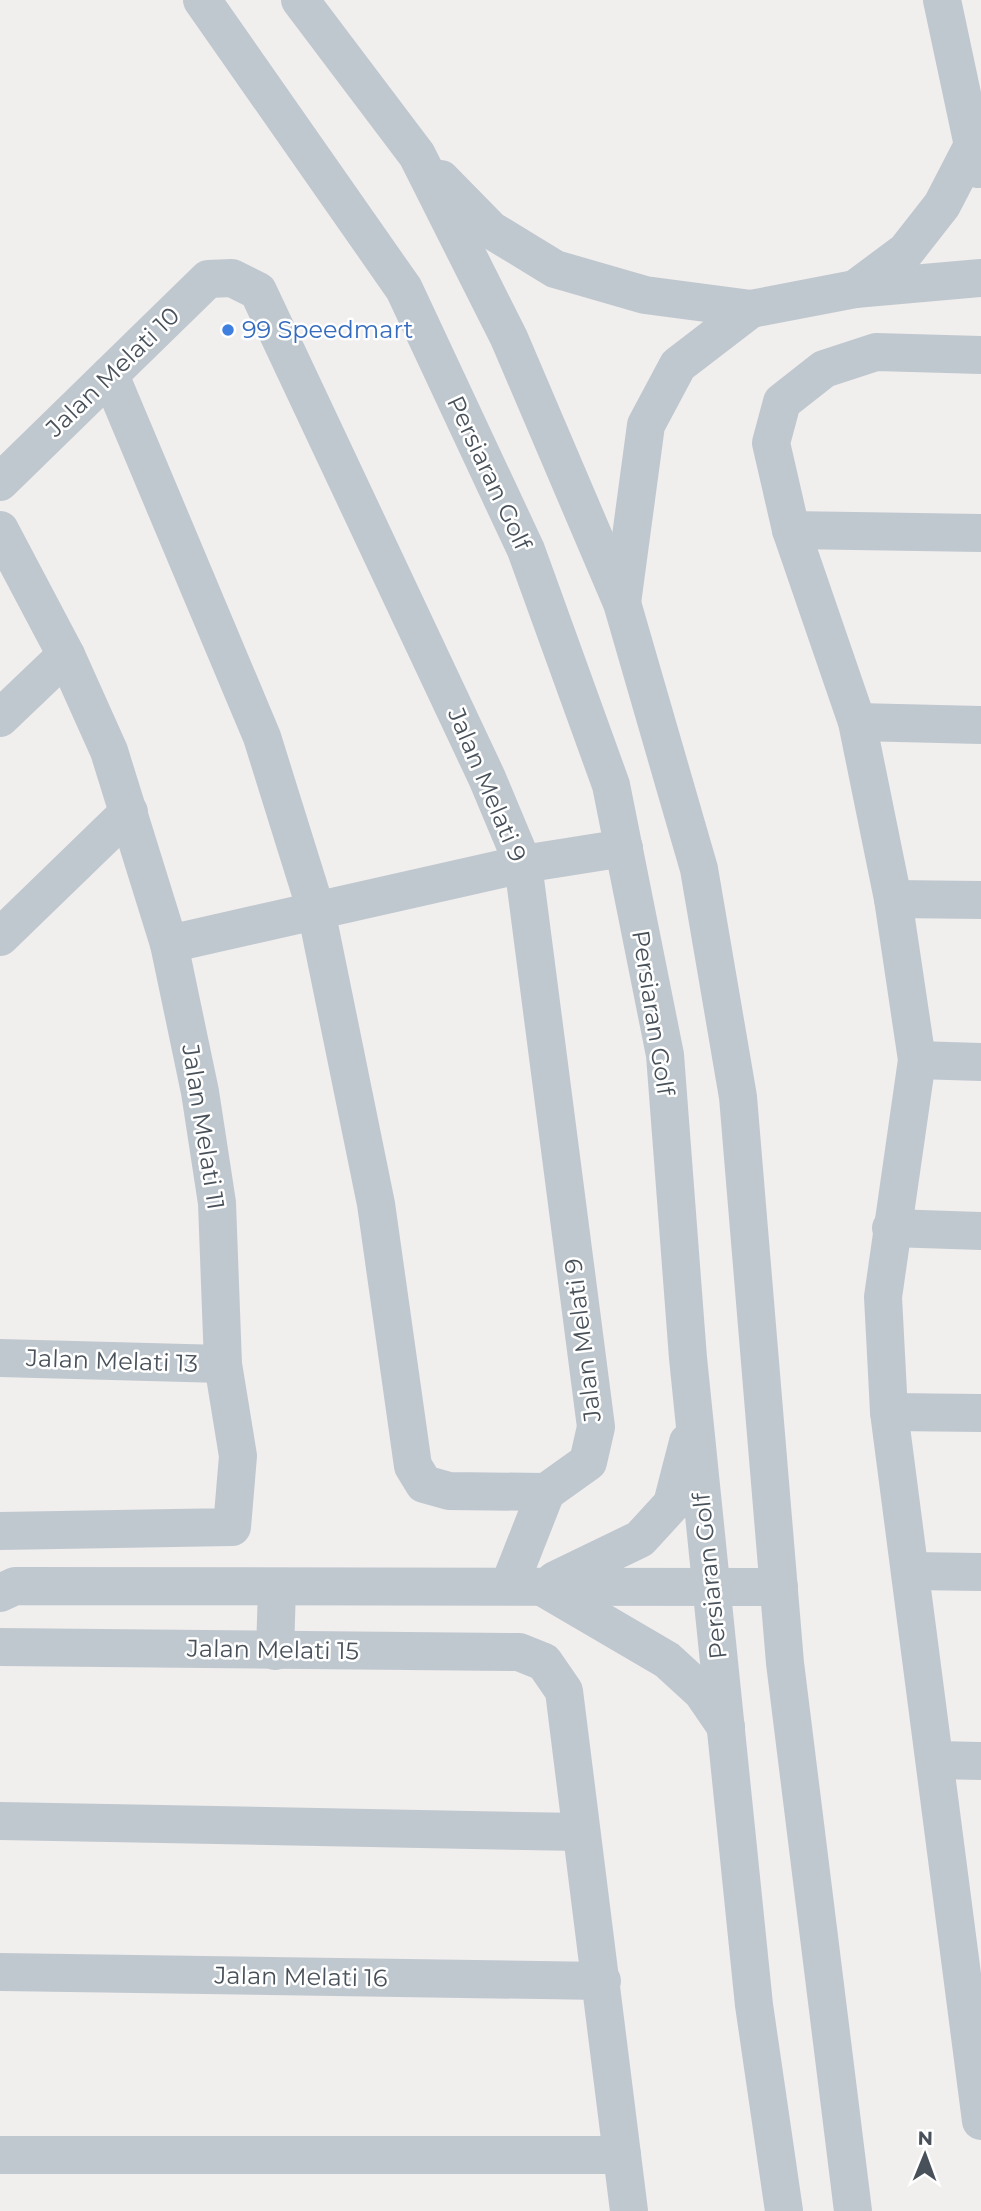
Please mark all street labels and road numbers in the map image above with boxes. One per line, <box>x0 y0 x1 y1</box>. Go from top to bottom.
street label: Jalan Melati 10 <box>39 301 185 443</box>
street label: Persiaran Golf <box>441 391 538 555</box>
street label: Jalan Melati 9 <box>442 703 533 866</box>
street label: Persiaran Golf <box>626 928 681 1098</box>
street label: Jalan Melati 11 <box>176 1041 231 1212</box>
street label: Jalan Melati 9 <box>558 1257 607 1424</box>
street label: Jalan Melati 13 <box>25 1343 198 1378</box>
street label: Persiaran Golf <box>686 1491 733 1661</box>
street label: Jalan Melati 15 <box>186 1633 359 1665</box>
street label: Jalan Melati 16 <box>213 1960 388 1993</box>

